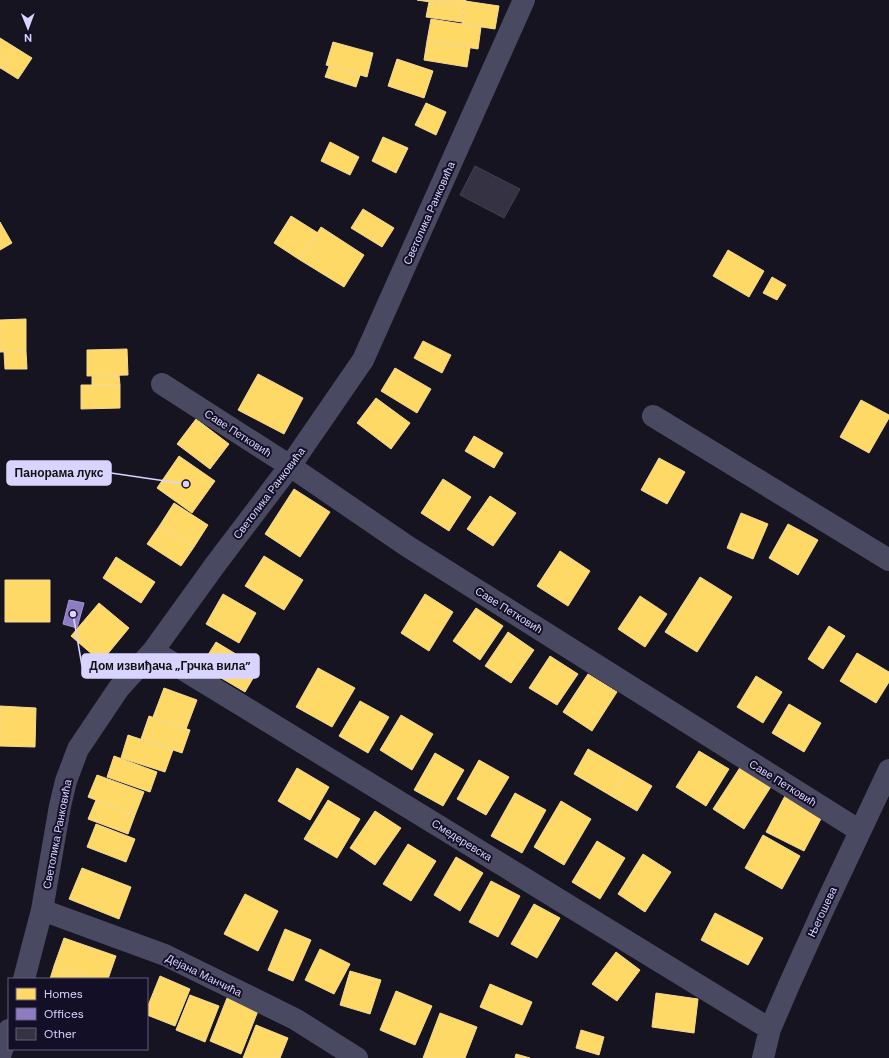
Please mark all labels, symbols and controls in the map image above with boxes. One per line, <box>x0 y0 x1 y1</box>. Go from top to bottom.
north arrow <box>8 8 48 48</box>
text: N <box>24 31 32 45</box>
street label: Светолика Ранковића <box>400 159 458 267</box>
street label: Саве Петковић <box>202 406 274 460</box>
street label: Светолика Ранковића <box>230 444 309 542</box>
callout: Панорама лукс <box>7 461 111 485</box>
text: Панорама лукс <box>15 465 104 481</box>
street label: Саве Петковић <box>473 584 545 636</box>
callout: Дом извиђача „Грчка вила” <box>82 654 259 678</box>
text: Дом извиђача „Грчка вила” <box>89 658 251 674</box>
street label: Саве Петковић <box>747 757 819 809</box>
street label: Светолика Ранковића <box>40 777 75 890</box>
street label: Смедеревска <box>429 816 496 865</box>
street label: Његошева <box>804 884 840 939</box>
street label: Дејана Манчића <box>164 951 245 1000</box>
legend <box>8 978 148 1050</box>
text: Homes <box>44 986 83 1002</box>
text: Offices <box>44 1006 84 1022</box>
text: Other <box>44 1026 77 1042</box>

